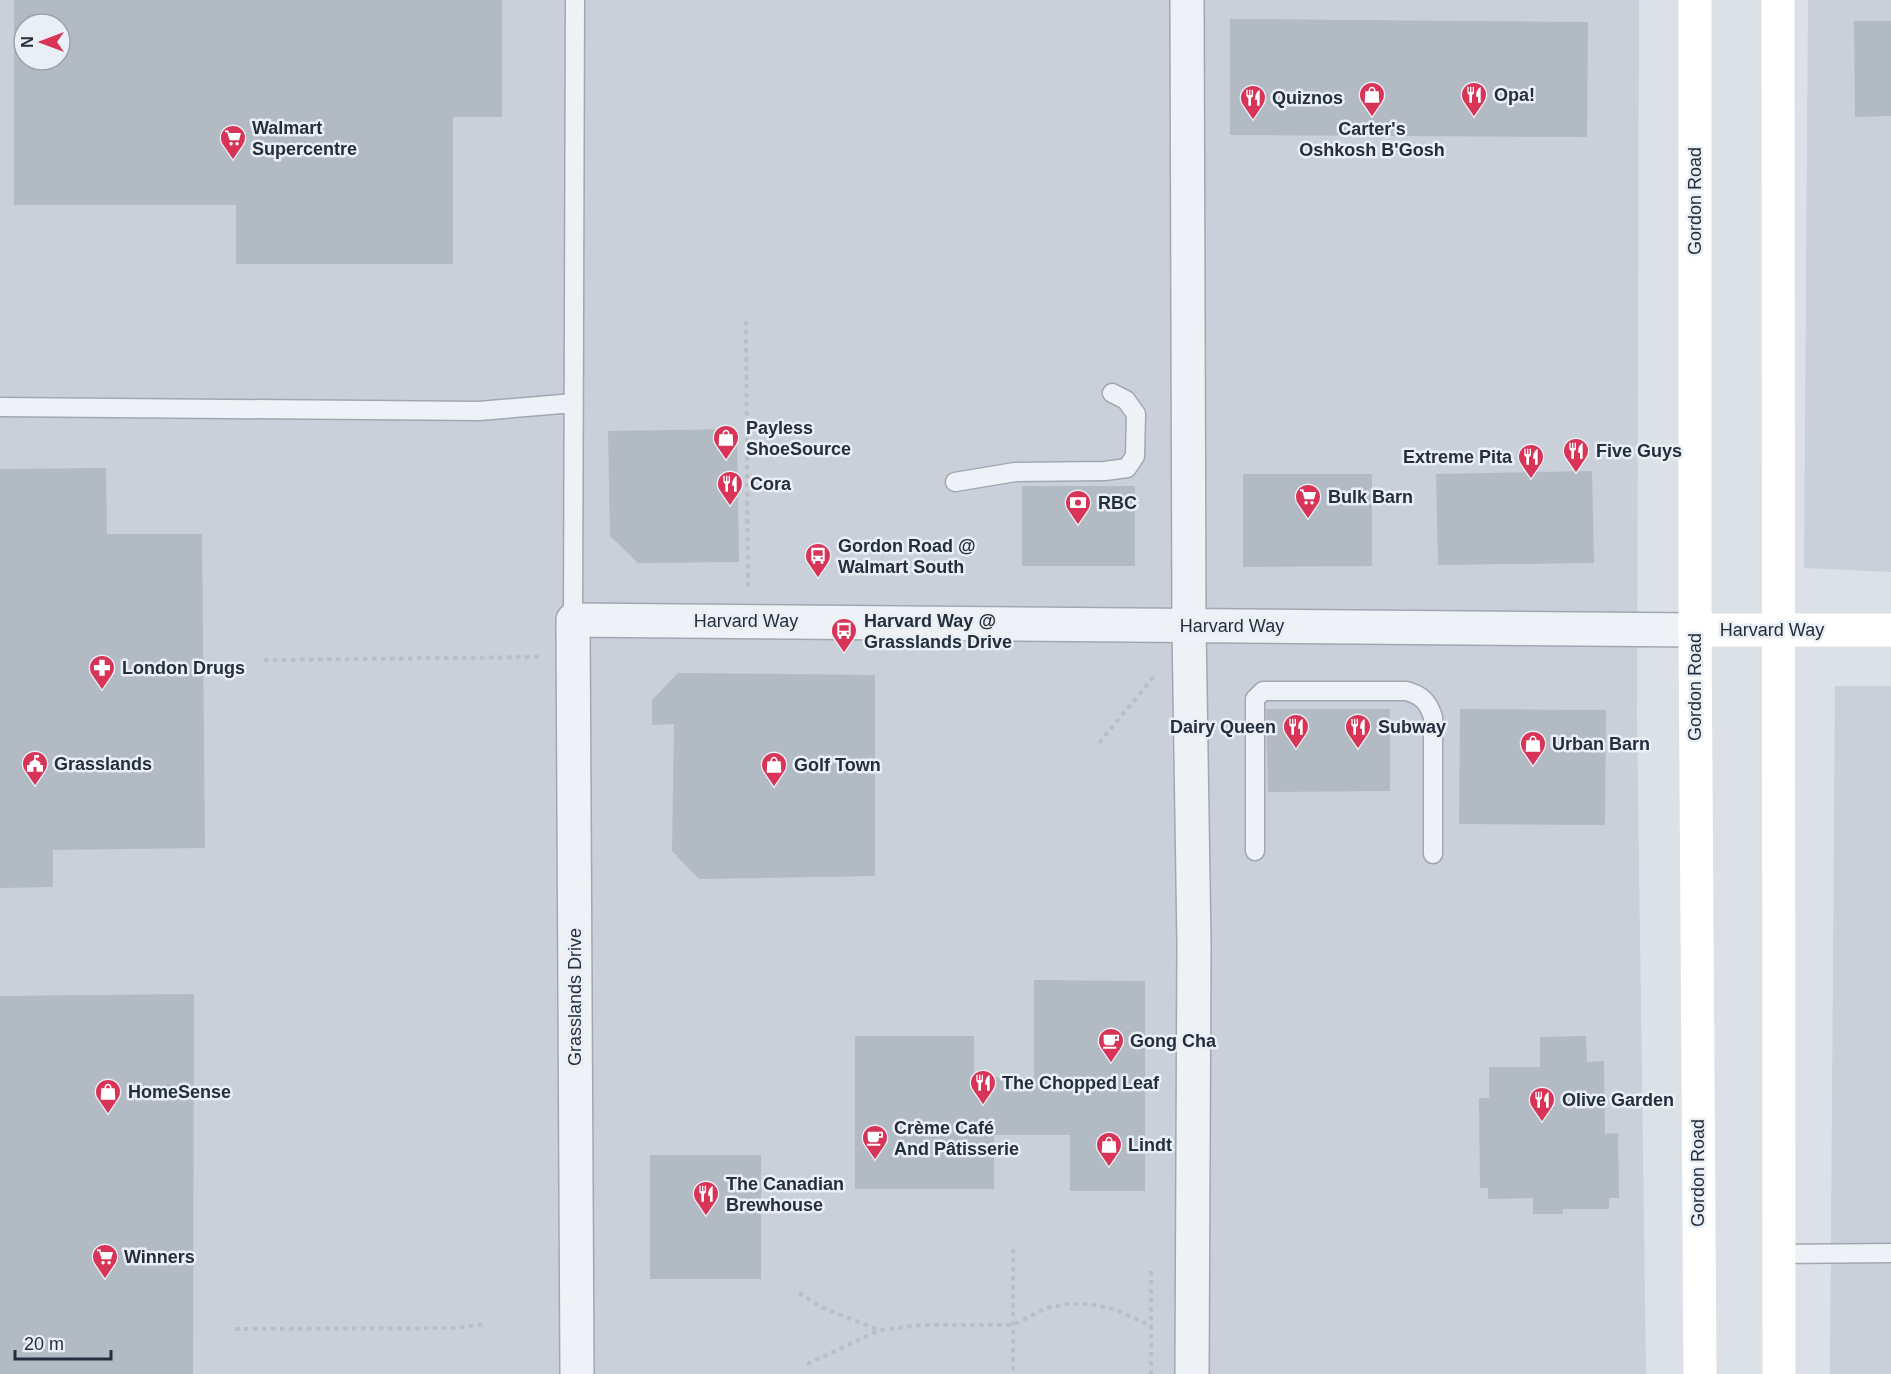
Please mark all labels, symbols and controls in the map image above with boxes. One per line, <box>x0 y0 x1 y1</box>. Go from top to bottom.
north arrow <box>12 12 72 72</box>
text: N <box>19 36 36 48</box>
shop icon: Carter's Oshkosh B'Gosh <box>1357 80 1387 118</box>
restaurant icon: Opa! <box>1459 80 1489 118</box>
restaurant icon: Quiznos <box>1238 83 1268 121</box>
place label: Opa! <box>1494 85 1535 105</box>
place label: Quiznos <box>1272 88 1343 108</box>
place label: Walmart Supercentre <box>252 118 357 159</box>
place label: Carter's Oshkosh B'Gosh <box>1299 119 1445 160</box>
supermarket icon: Walmart Supercentre <box>218 123 248 161</box>
street label: Gordon Road <box>1685 147 1705 255</box>
place label: Payless ShoeSource <box>746 418 851 459</box>
shop icon: Payless ShoeSource <box>711 423 741 461</box>
restaurant icon: Five Guys <box>1561 436 1591 474</box>
place label: Five Guys <box>1596 441 1682 461</box>
restaurant icon: Extreme Pita <box>1516 442 1546 480</box>
place label: Extreme Pita <box>1403 447 1513 467</box>
restaurant icon: Cora <box>715 469 745 507</box>
place label: Cora <box>750 474 792 494</box>
supermarket icon: Bulk Barn <box>1293 482 1323 520</box>
place label: Bulk Barn <box>1328 487 1413 507</box>
bank icon: RBC <box>1063 488 1093 526</box>
place label: RBC <box>1098 493 1137 513</box>
place label: Gordon Road @ Walmart South <box>838 536 976 577</box>
bus stop icon: Gordon Road @ Walmart South <box>803 541 833 579</box>
street label: Harvard Way <box>694 611 798 631</box>
place label: Harvard Way @ Grasslands Drive <box>864 611 1012 652</box>
bus stop icon: Harvard Way @ Grasslands Drive <box>829 616 859 654</box>
street label: Harvard Way <box>1180 616 1284 636</box>
street label: Harvard Way <box>1720 620 1824 640</box>
street label: Gordon Road <box>1685 633 1705 741</box>
pharmacy icon: London Drugs <box>87 653 117 691</box>
place label: London Drugs <box>122 658 245 678</box>
restaurant icon: Dairy Queen <box>1281 712 1311 750</box>
restaurant icon: Subway <box>1343 712 1373 750</box>
place label: Dairy Queen <box>1170 717 1276 737</box>
place label: Subway <box>1378 717 1446 737</box>
shop icon: Urban Barn <box>1518 729 1548 767</box>
place label: Urban Barn <box>1552 734 1650 754</box>
public building icon: Grasslands <box>20 749 50 787</box>
shop icon: Golf Town <box>759 750 789 788</box>
place label: Grasslands <box>54 754 152 774</box>
place label: Golf Town <box>794 755 881 775</box>
street label: Grasslands Drive <box>565 928 585 1066</box>
cafe icon: Gong Cha <box>1096 1026 1126 1064</box>
place label: Gong Cha <box>1130 1031 1217 1051</box>
restaurant icon: The Chopped Leaf <box>968 1068 998 1106</box>
place label: The Chopped Leaf <box>1002 1073 1160 1093</box>
shop icon: HomeSense <box>93 1077 123 1115</box>
place label: HomeSense <box>128 1082 231 1102</box>
restaurant icon: Olive Garden <box>1527 1085 1557 1123</box>
place label: Olive Garden <box>1562 1090 1674 1110</box>
place label: Crème Café And Pâtisserie <box>894 1118 1019 1159</box>
street label: Gordon Road <box>1688 1119 1708 1227</box>
cafe icon: Crème Café And Pâtisserie <box>860 1123 890 1161</box>
shop icon: Lindt <box>1094 1130 1124 1168</box>
place label: Lindt <box>1128 1135 1172 1155</box>
place label: The Canadian Brewhouse <box>726 1174 844 1215</box>
restaurant icon: The Canadian Brewhouse <box>691 1179 721 1217</box>
supermarket icon: Winners <box>90 1242 120 1280</box>
place label: Winners <box>124 1247 195 1267</box>
scale bar <box>15 1323 111 1361</box>
text: 20 m <box>24 1334 64 1354</box>

